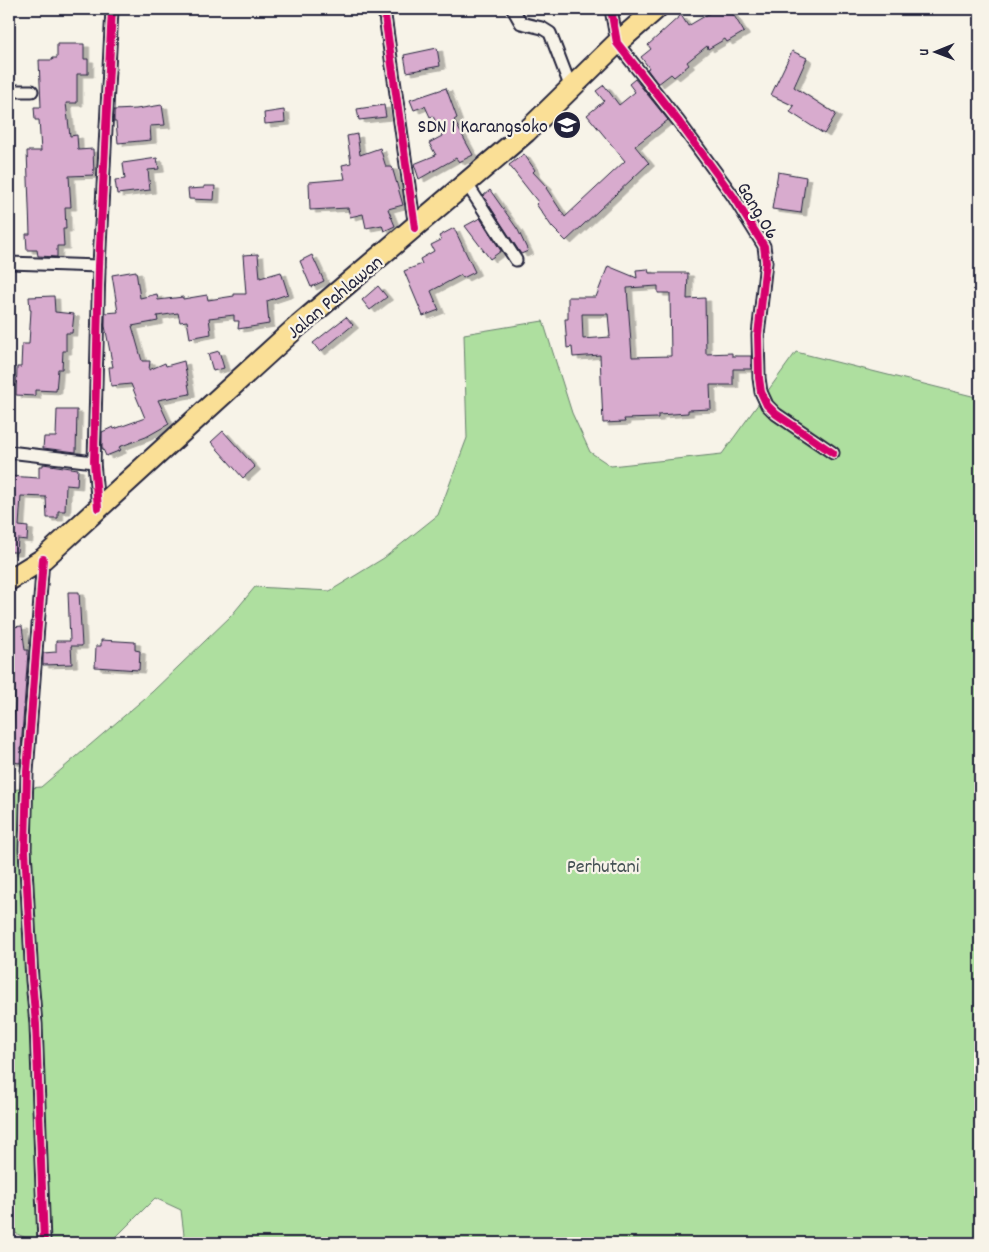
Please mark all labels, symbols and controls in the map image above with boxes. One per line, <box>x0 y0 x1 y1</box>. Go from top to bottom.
north arrow <box>912 28 962 78</box>
text: U <box>915 48 935 56</box>
school or university icon: SDN 1 Karangsoko <box>552 110 582 140</box>
place label: SDN 1 Karangsoko <box>418 114 548 142</box>
street label: Gang 06 <box>728 177 785 246</box>
street label: Jalan Pahlawan <box>282 250 390 347</box>
park label: Perhutani <box>567 854 640 882</box>

